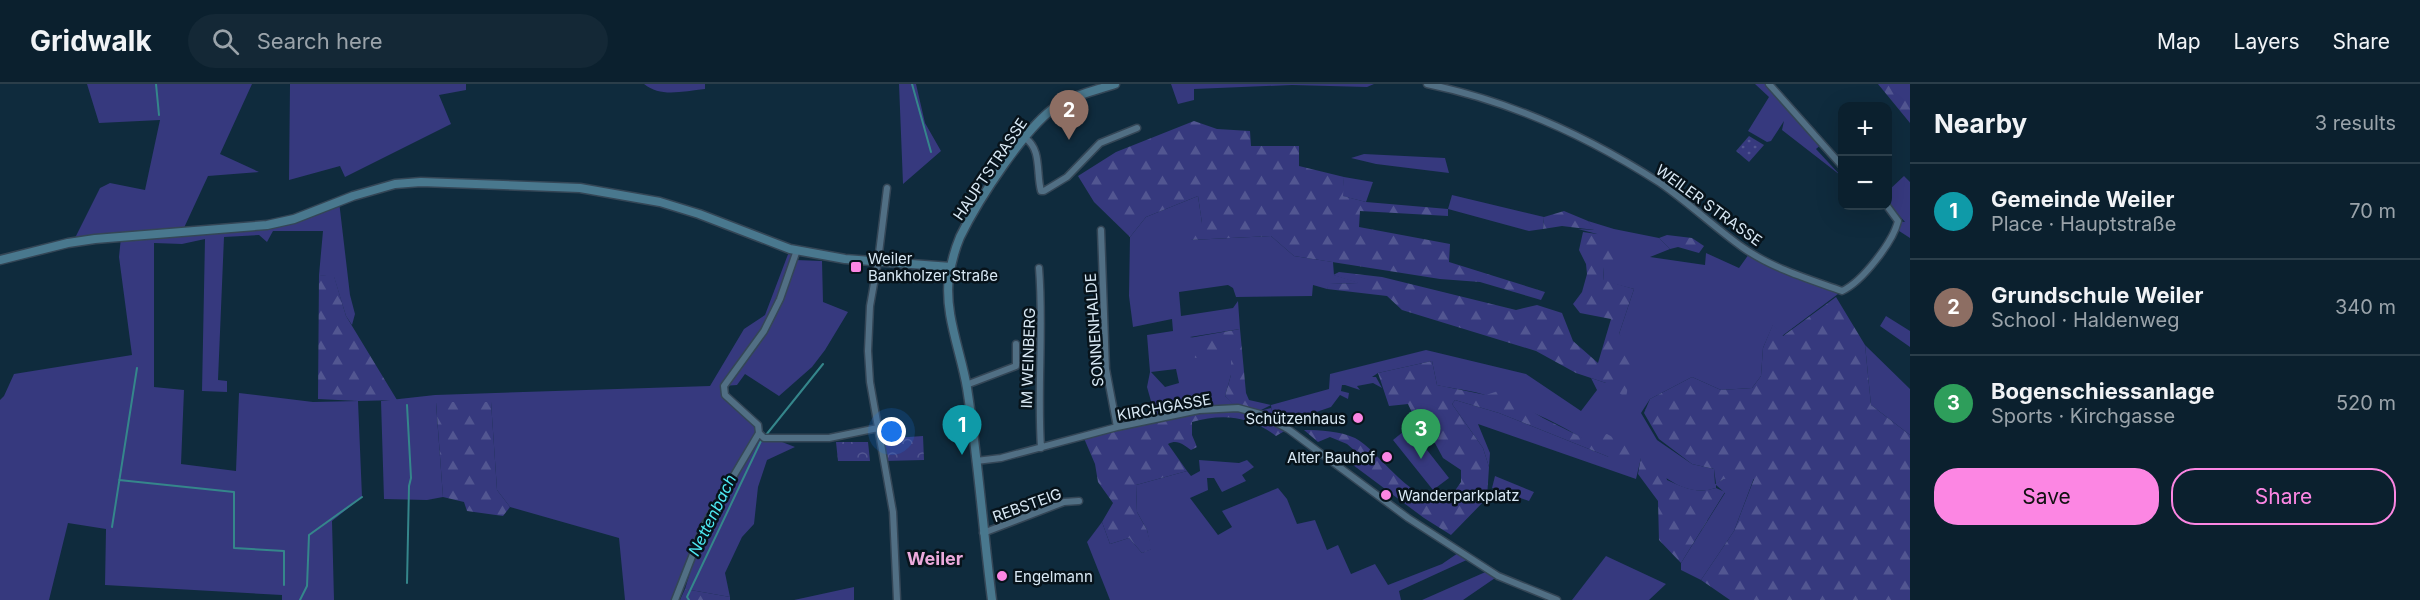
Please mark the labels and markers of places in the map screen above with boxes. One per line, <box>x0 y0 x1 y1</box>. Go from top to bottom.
pin: 2 <box>1050 91 1088 140</box>
place label: Weiler Bankholzer Straße <box>868 249 998 285</box>
marker: Weiler Bankholzer Straße <box>849 260 863 274</box>
pin: 1 <box>942 406 982 455</box>
place label: Schützenhaus <box>1245 409 1346 428</box>
pin: 3 <box>1402 410 1440 459</box>
marker: Schützenhaus <box>1351 411 1365 425</box>
place label: Alter Bauhof <box>1287 448 1375 467</box>
marker: Alter Bauhof <box>1380 450 1394 464</box>
place label: Wanderparkplatz <box>1398 486 1519 505</box>
marker: Wanderparkplatz <box>1379 488 1393 502</box>
place label: Engelmann <box>1014 567 1093 586</box>
marker: Engelmann <box>995 569 1009 583</box>

